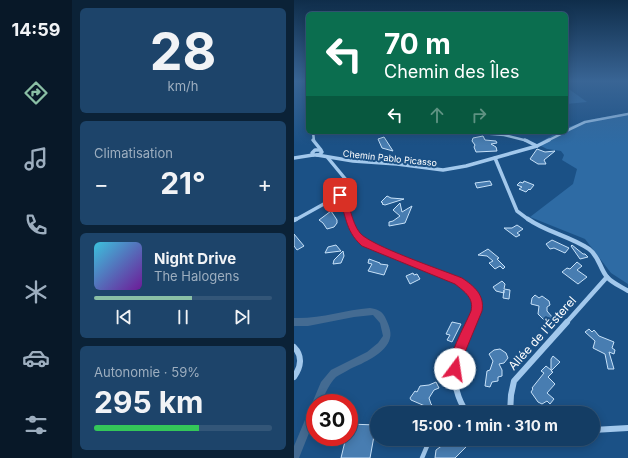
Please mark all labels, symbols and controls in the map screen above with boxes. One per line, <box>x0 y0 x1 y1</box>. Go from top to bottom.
text: 14:59 <box>11 19 61 40</box>
text: 28 <box>150 20 216 83</box>
text: 70 m <box>384 27 451 61</box>
icon: left <box>318 28 370 80</box>
text: Chemin des Îles <box>384 61 519 82</box>
text: km/h <box>168 78 198 94</box>
icon: directions <box>22 79 50 107</box>
icon: left <box>384 104 406 126</box>
icon: ahead <box>426 104 448 126</box>
icon: right <box>468 104 490 126</box>
icon: music <box>22 145 50 173</box>
text: Climatisation <box>94 145 173 161</box>
street label: Chemin Pablo Picasso <box>342 148 438 168</box>
text: 21° <box>160 165 206 201</box>
text: − <box>94 171 109 197</box>
text: + <box>257 171 272 197</box>
pin <box>323 178 357 212</box>
icon: arrive <box>329 184 351 206</box>
icon: phone <box>22 211 50 239</box>
text: Night Drive <box>154 249 236 268</box>
text: The Halogens <box>154 268 239 284</box>
icon: climate <box>22 278 50 306</box>
street label: Allée de l'Ésterel <box>505 293 579 373</box>
icon: previous <box>113 306 135 328</box>
icon: pause <box>172 306 194 328</box>
icon: next <box>231 306 253 328</box>
icon: car <box>22 344 50 372</box>
position arrow <box>434 348 476 390</box>
text: Autonomie · 59% <box>94 364 200 380</box>
text: 295 km <box>94 384 203 420</box>
speed limit sign: 30 <box>306 394 358 446</box>
icon: filters <box>22 411 50 439</box>
text: 15:00 · 1 min · 310 m <box>412 416 558 435</box>

